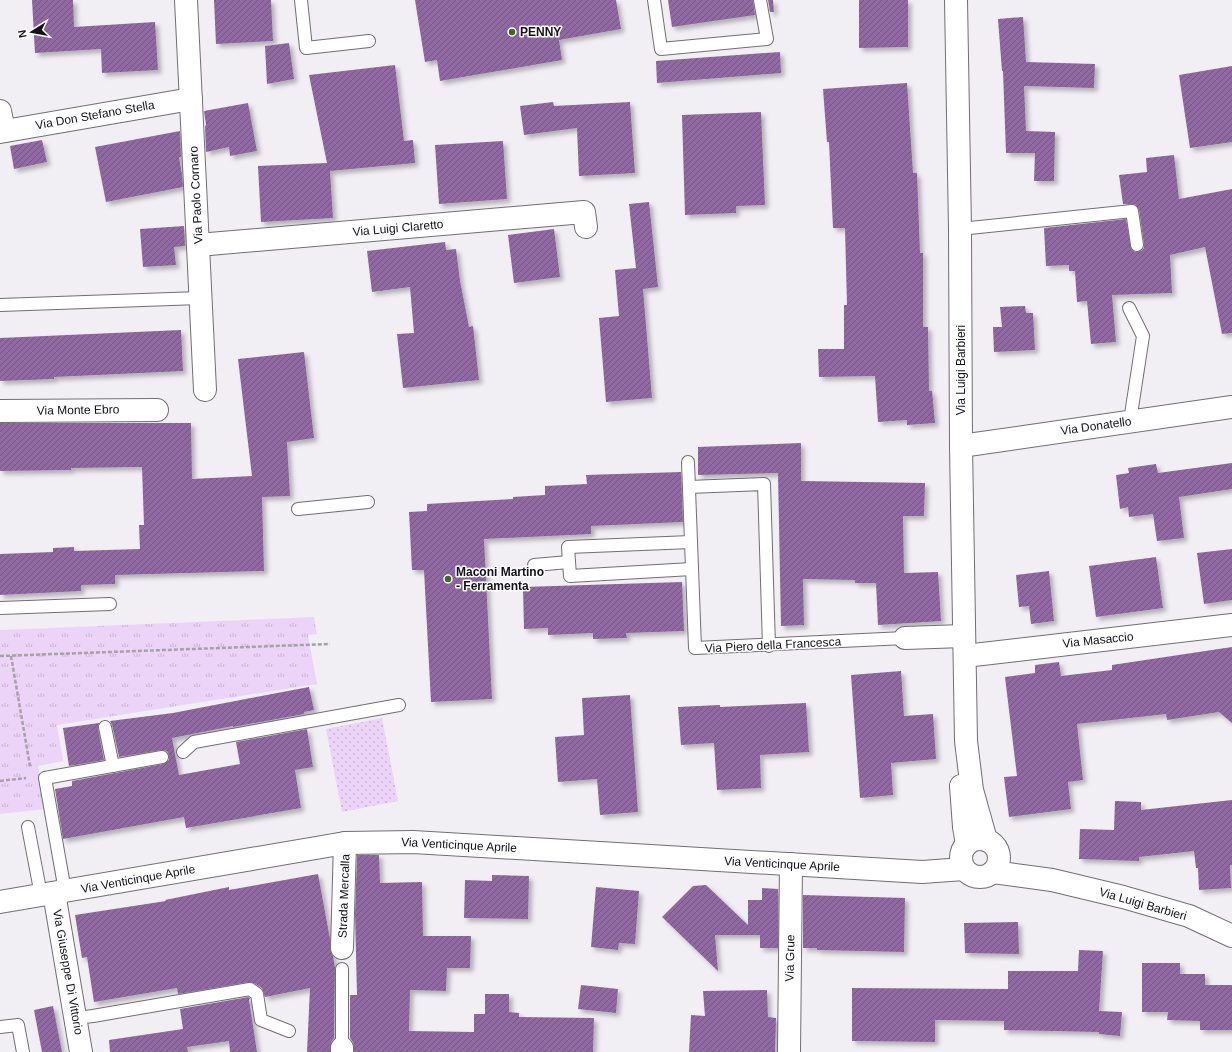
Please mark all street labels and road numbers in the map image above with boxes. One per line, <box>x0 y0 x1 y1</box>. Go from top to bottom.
street label: Via Don Stefano Stella <box>34 98 156 132</box>
street label: Via Paolo Cornaro <box>186 145 206 244</box>
street label: Via Luigi Claretto <box>352 217 444 239</box>
street label: Via Luigi Barbieri <box>954 325 968 415</box>
street label: Via Monte Ebro <box>37 402 120 418</box>
street label: Via Donatello <box>1060 414 1133 438</box>
street label: Via Masaccio <box>1062 629 1134 651</box>
street label: Via Piero della Francesca <box>704 634 842 656</box>
street label: Via Venticinque Aprile <box>401 835 518 855</box>
street label: Strada Mercalla <box>336 853 352 938</box>
street label: Via Venticinque Aprile <box>724 854 841 874</box>
street label: Via Venticinque Aprile <box>80 862 197 896</box>
street label: Via Luigi Barbieri <box>1098 885 1188 923</box>
street label: Via Giuseppe Di Vittorio <box>50 908 86 1036</box>
street label: Via Grue <box>783 934 797 982</box>

